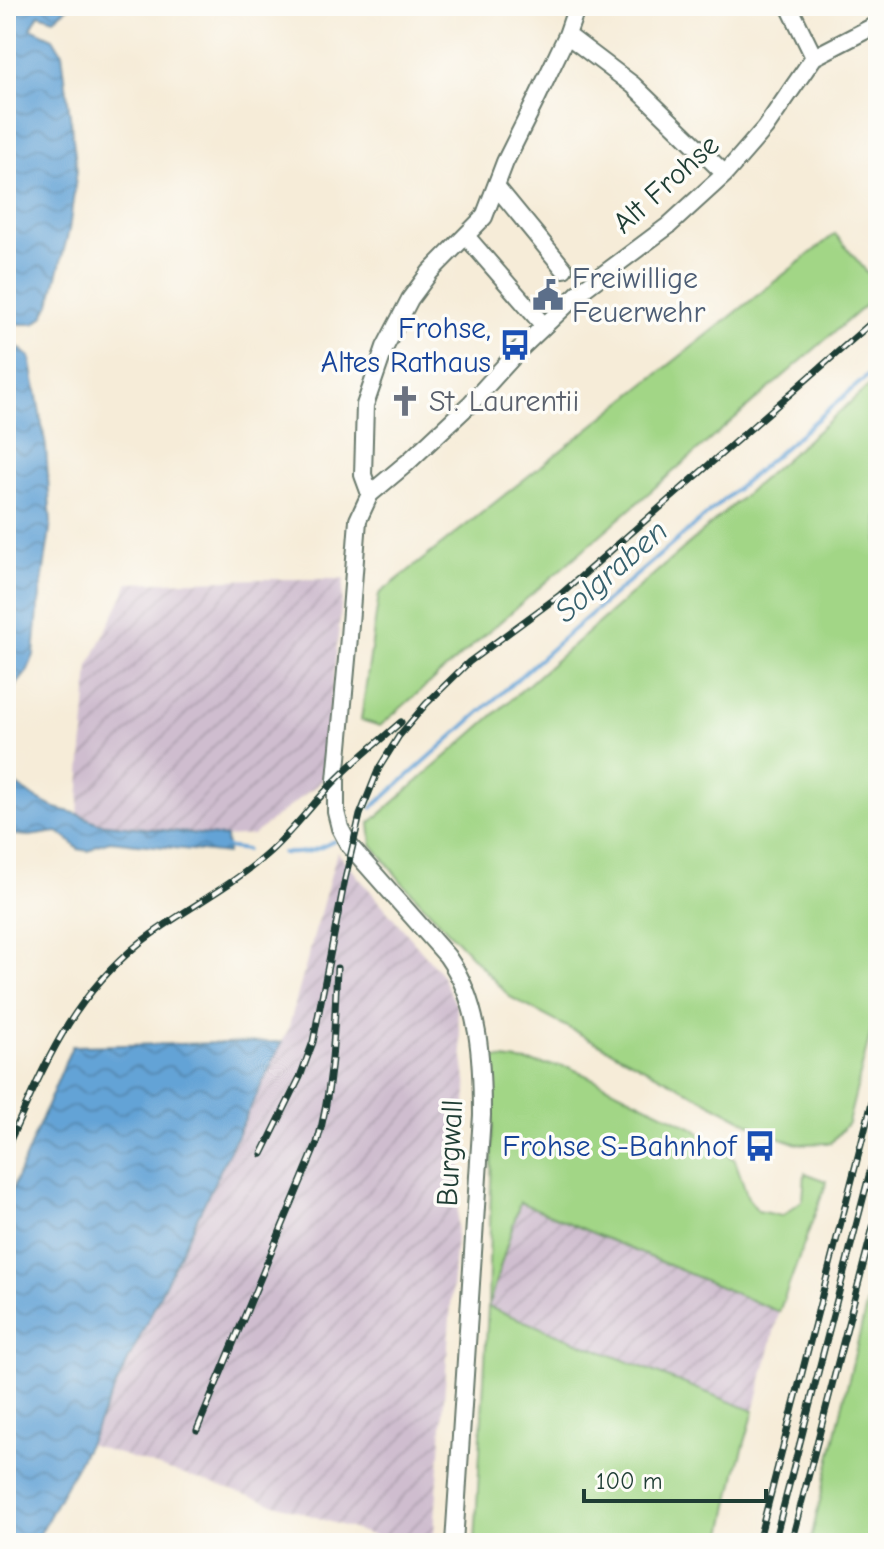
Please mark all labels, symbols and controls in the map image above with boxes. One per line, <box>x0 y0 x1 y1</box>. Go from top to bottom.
street label: Alt Frohse <box>606 127 726 241</box>
place label: Freiwillige Feuerwehr <box>572 261 705 330</box>
public building icon: Freiwillige Feuerwehr <box>531 278 565 312</box>
place label: Frohse, Altes Rathaus <box>321 311 491 380</box>
bus stop icon: Frohse, Altes Rathaus <box>498 328 532 362</box>
church icon: St. Laurentii <box>388 384 422 418</box>
place label: St. Laurentii <box>429 384 579 419</box>
water label: Solgraben <box>547 512 675 630</box>
street label: Burgwall <box>430 1099 470 1207</box>
place label: Frohse S-Bahnhof <box>502 1129 738 1164</box>
bus stop icon: Frohse S-Bahnhof <box>743 1129 777 1163</box>
scale bar <box>584 1453 766 1503</box>
text: 100 m <box>596 1467 663 1495</box>

